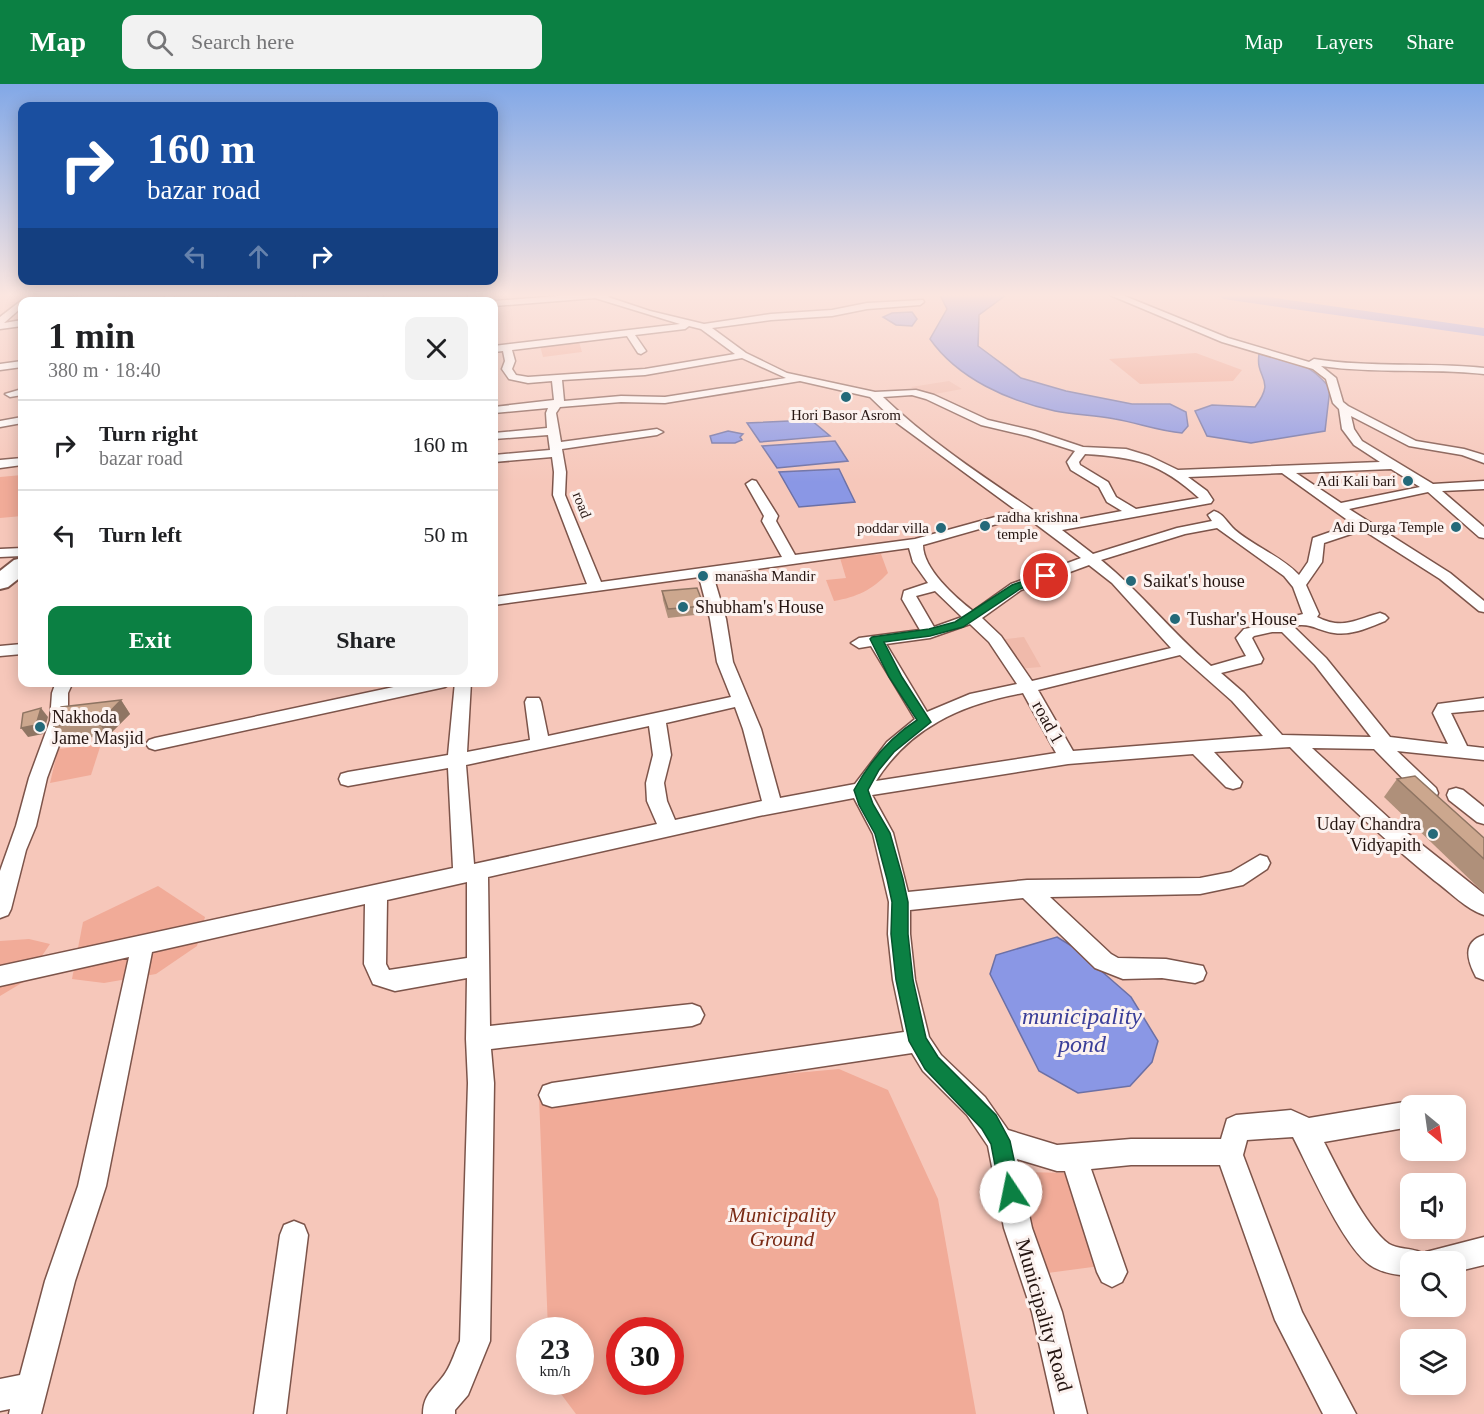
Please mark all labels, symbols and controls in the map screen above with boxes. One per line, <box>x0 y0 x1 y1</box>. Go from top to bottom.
search box <box>122 15 542 69</box>
text: Map <box>30 26 86 57</box>
icon: search <box>143 26 176 59</box>
text: Search here <box>191 29 294 54</box>
text: Map <box>1245 30 1283 54</box>
text: Layers <box>1316 30 1373 54</box>
text: Share <box>1406 30 1454 54</box>
icon: right <box>48 126 126 204</box>
text: 160 m <box>147 126 256 172</box>
text: bazar road <box>147 175 260 205</box>
icon: left <box>179 240 212 273</box>
icon: ahead <box>242 240 275 273</box>
icon: right <box>305 240 338 273</box>
text: 1 min <box>48 316 135 356</box>
button: close <box>405 317 468 380</box>
text: 380 m · 18:40 <box>48 359 161 381</box>
marker: Hori Basor Asrom <box>839 390 853 404</box>
place label: Hori Basor Asrom <box>791 407 901 423</box>
text: Turn right <box>99 421 198 446</box>
icon: right <box>48 429 81 462</box>
text: 160 m <box>412 432 468 457</box>
text: bazar road <box>99 447 183 469</box>
place label: Adi Kali bari <box>1317 473 1396 489</box>
marker: Adi Kali bari <box>1401 474 1415 488</box>
street label: road <box>570 490 594 521</box>
place label: radha krishna temple <box>997 509 1079 542</box>
icon: left <box>48 519 81 552</box>
marker: radha krishna temple <box>978 519 992 533</box>
place label: Adi Durga Temple <box>1332 519 1444 535</box>
place label: poddar villa <box>857 520 929 536</box>
marker: Adi Durga Temple <box>1449 520 1463 534</box>
marker: poddar villa <box>934 521 948 535</box>
text: Turn left <box>99 522 182 547</box>
text: 50 m <box>423 522 468 547</box>
pin <box>1020 550 1071 601</box>
icon: arrive <box>1029 559 1062 592</box>
place label: manasha Mandir <box>715 568 815 584</box>
marker: manasha Mandir <box>696 569 710 583</box>
place label: Saikat's house <box>1143 571 1245 591</box>
marker: Saikat's house <box>1124 574 1138 588</box>
place label: Shubham's House <box>695 597 824 617</box>
marker: Shubham's House <box>676 600 690 614</box>
button: Exit <box>48 606 252 675</box>
button: Share <box>264 606 468 675</box>
place label: Tushar's House <box>1187 609 1297 629</box>
marker: Tushar's House <box>1168 612 1182 626</box>
street label: road 1 <box>1028 697 1068 747</box>
place label: Nakhoda Jame Masjid <box>52 707 144 748</box>
marker: Nakhoda Jame Masjid <box>33 720 47 734</box>
place label: Uday Chandra Vidyapith <box>1317 814 1421 855</box>
marker: Uday Chandra Vidyapith <box>1426 827 1440 841</box>
water label: municipality pond <box>1022 1003 1142 1057</box>
north arrow <box>1400 1095 1466 1161</box>
map controls <box>1400 1095 1466 1395</box>
position arrow <box>979 1160 1043 1224</box>
button: sound <box>1400 1173 1466 1239</box>
park label: Municipality Ground <box>727 1203 836 1251</box>
street label: Municipality Road <box>1011 1236 1077 1395</box>
button: search <box>1400 1251 1466 1317</box>
speed limit sign: 30 <box>606 1317 684 1395</box>
button: layers <box>1400 1329 1466 1395</box>
text: 23 <box>540 1332 570 1365</box>
text: km/h <box>540 1363 570 1379</box>

